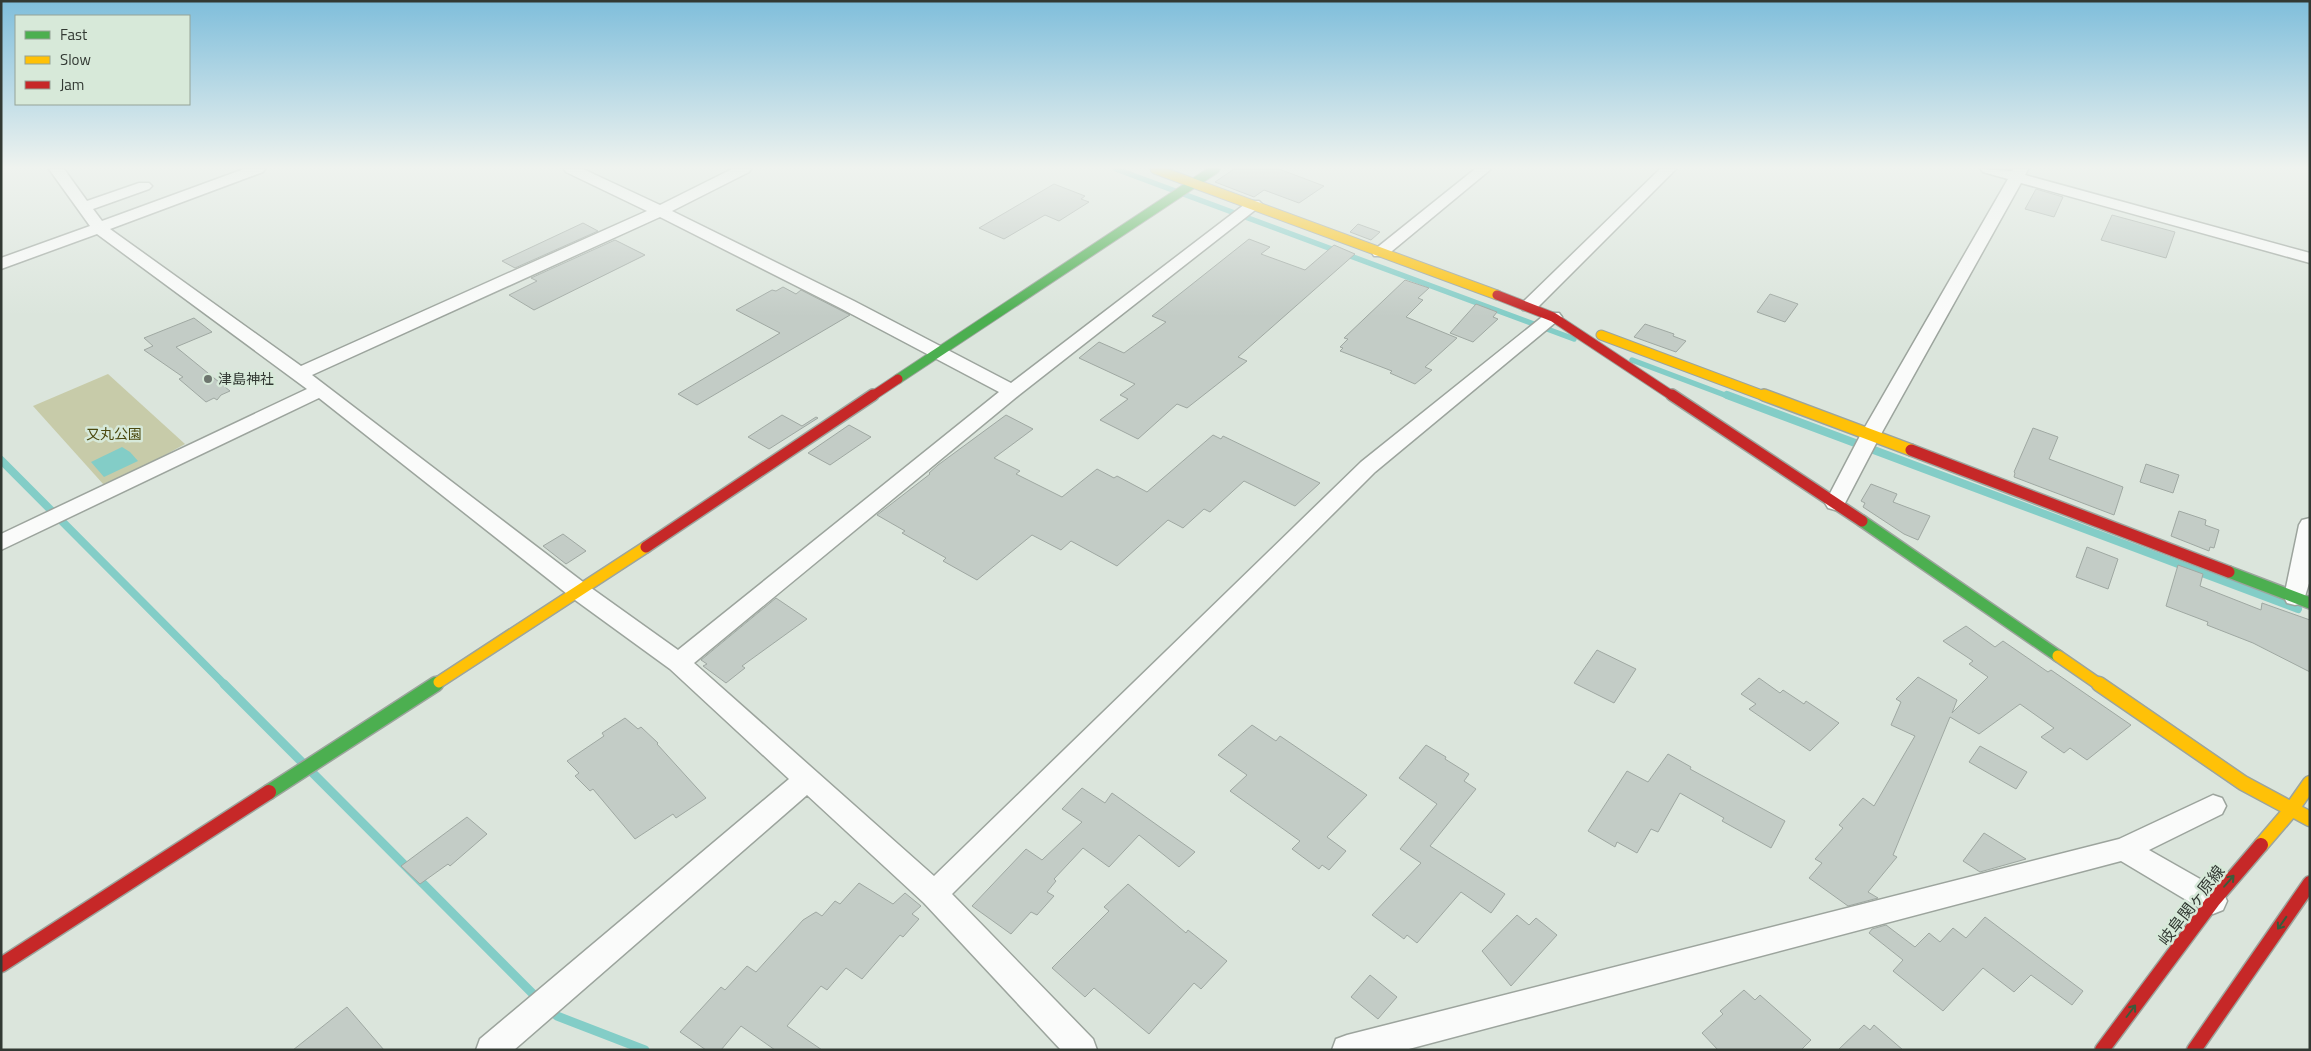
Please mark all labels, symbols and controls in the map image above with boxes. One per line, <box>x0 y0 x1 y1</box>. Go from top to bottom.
legend <box>15 15 190 105</box>
text: Fast <box>60 23 88 46</box>
text: Slow <box>60 48 91 71</box>
text: Jam <box>60 73 84 96</box>
place label: 津島神社 <box>218 368 274 389</box>
marker: 津島神社 <box>202 373 214 385</box>
park label: 又丸公園 <box>86 423 142 444</box>
street label: 岐阜関ヶ原線 <box>2152 860 2230 950</box>
one-way arrow <box>2223 875 2235 888</box>
one-way arrow <box>2277 916 2287 930</box>
one-way arrow <box>2125 1005 2136 1018</box>

